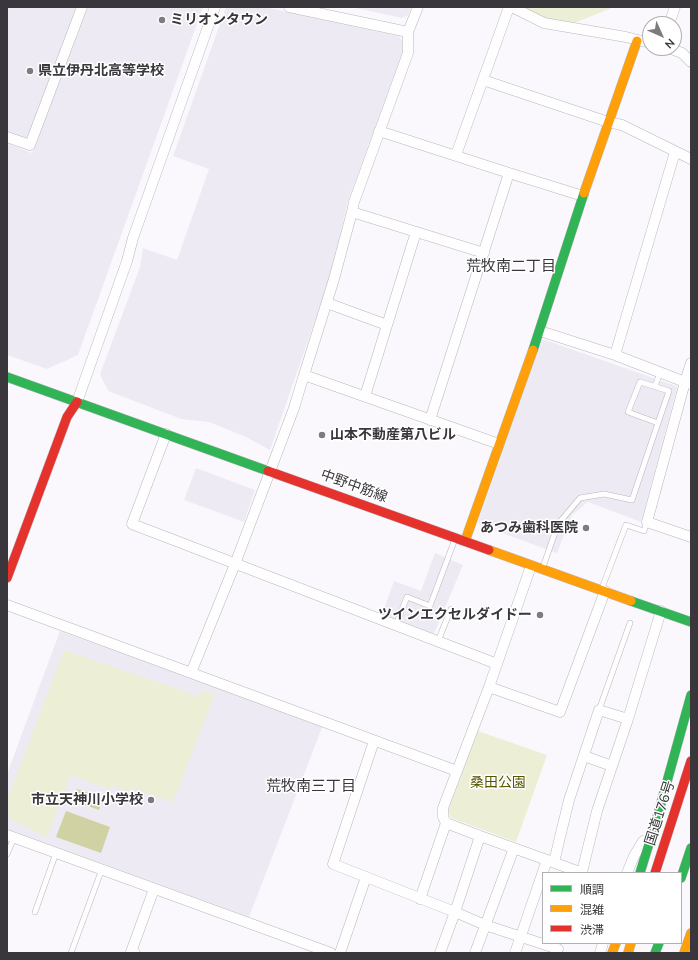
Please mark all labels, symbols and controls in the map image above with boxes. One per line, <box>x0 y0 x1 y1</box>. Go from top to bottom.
place label: ミリオンタウン <box>170 12 268 28</box>
marker: ミリオンタウン <box>157 15 167 25</box>
north arrow <box>642 16 682 56</box>
text: N <box>662 36 678 52</box>
place label: 県立伊丹北高等学校 <box>38 63 164 79</box>
marker: 県立伊丹北高等学校 <box>25 66 35 76</box>
district label: 荒牧南二丁目 <box>466 257 556 275</box>
place label: 山本不動産第八ビル <box>330 427 456 443</box>
marker: 山本不動産第八ビル <box>317 430 327 440</box>
street label: 中野中筋線 <box>318 466 390 506</box>
place label: あつみ歯科医院 <box>480 520 578 536</box>
marker: あつみ歯科医院 <box>581 523 591 533</box>
place label: ツインエクセルダイドー <box>378 607 532 623</box>
marker: ツインエクセルダイドー <box>535 610 545 620</box>
park label: 桑田公園 <box>470 775 526 791</box>
district label: 荒牧南三丁目 <box>266 777 356 795</box>
street label: 国道176号 <box>642 778 678 848</box>
place label: 市立天神川小学校 <box>31 792 143 808</box>
marker: 市立天神川小学校 <box>146 795 156 805</box>
legend <box>542 872 682 944</box>
text: 順調 <box>580 882 604 897</box>
text: 混雑 <box>580 902 604 917</box>
text: 渋滞 <box>580 922 604 937</box>

